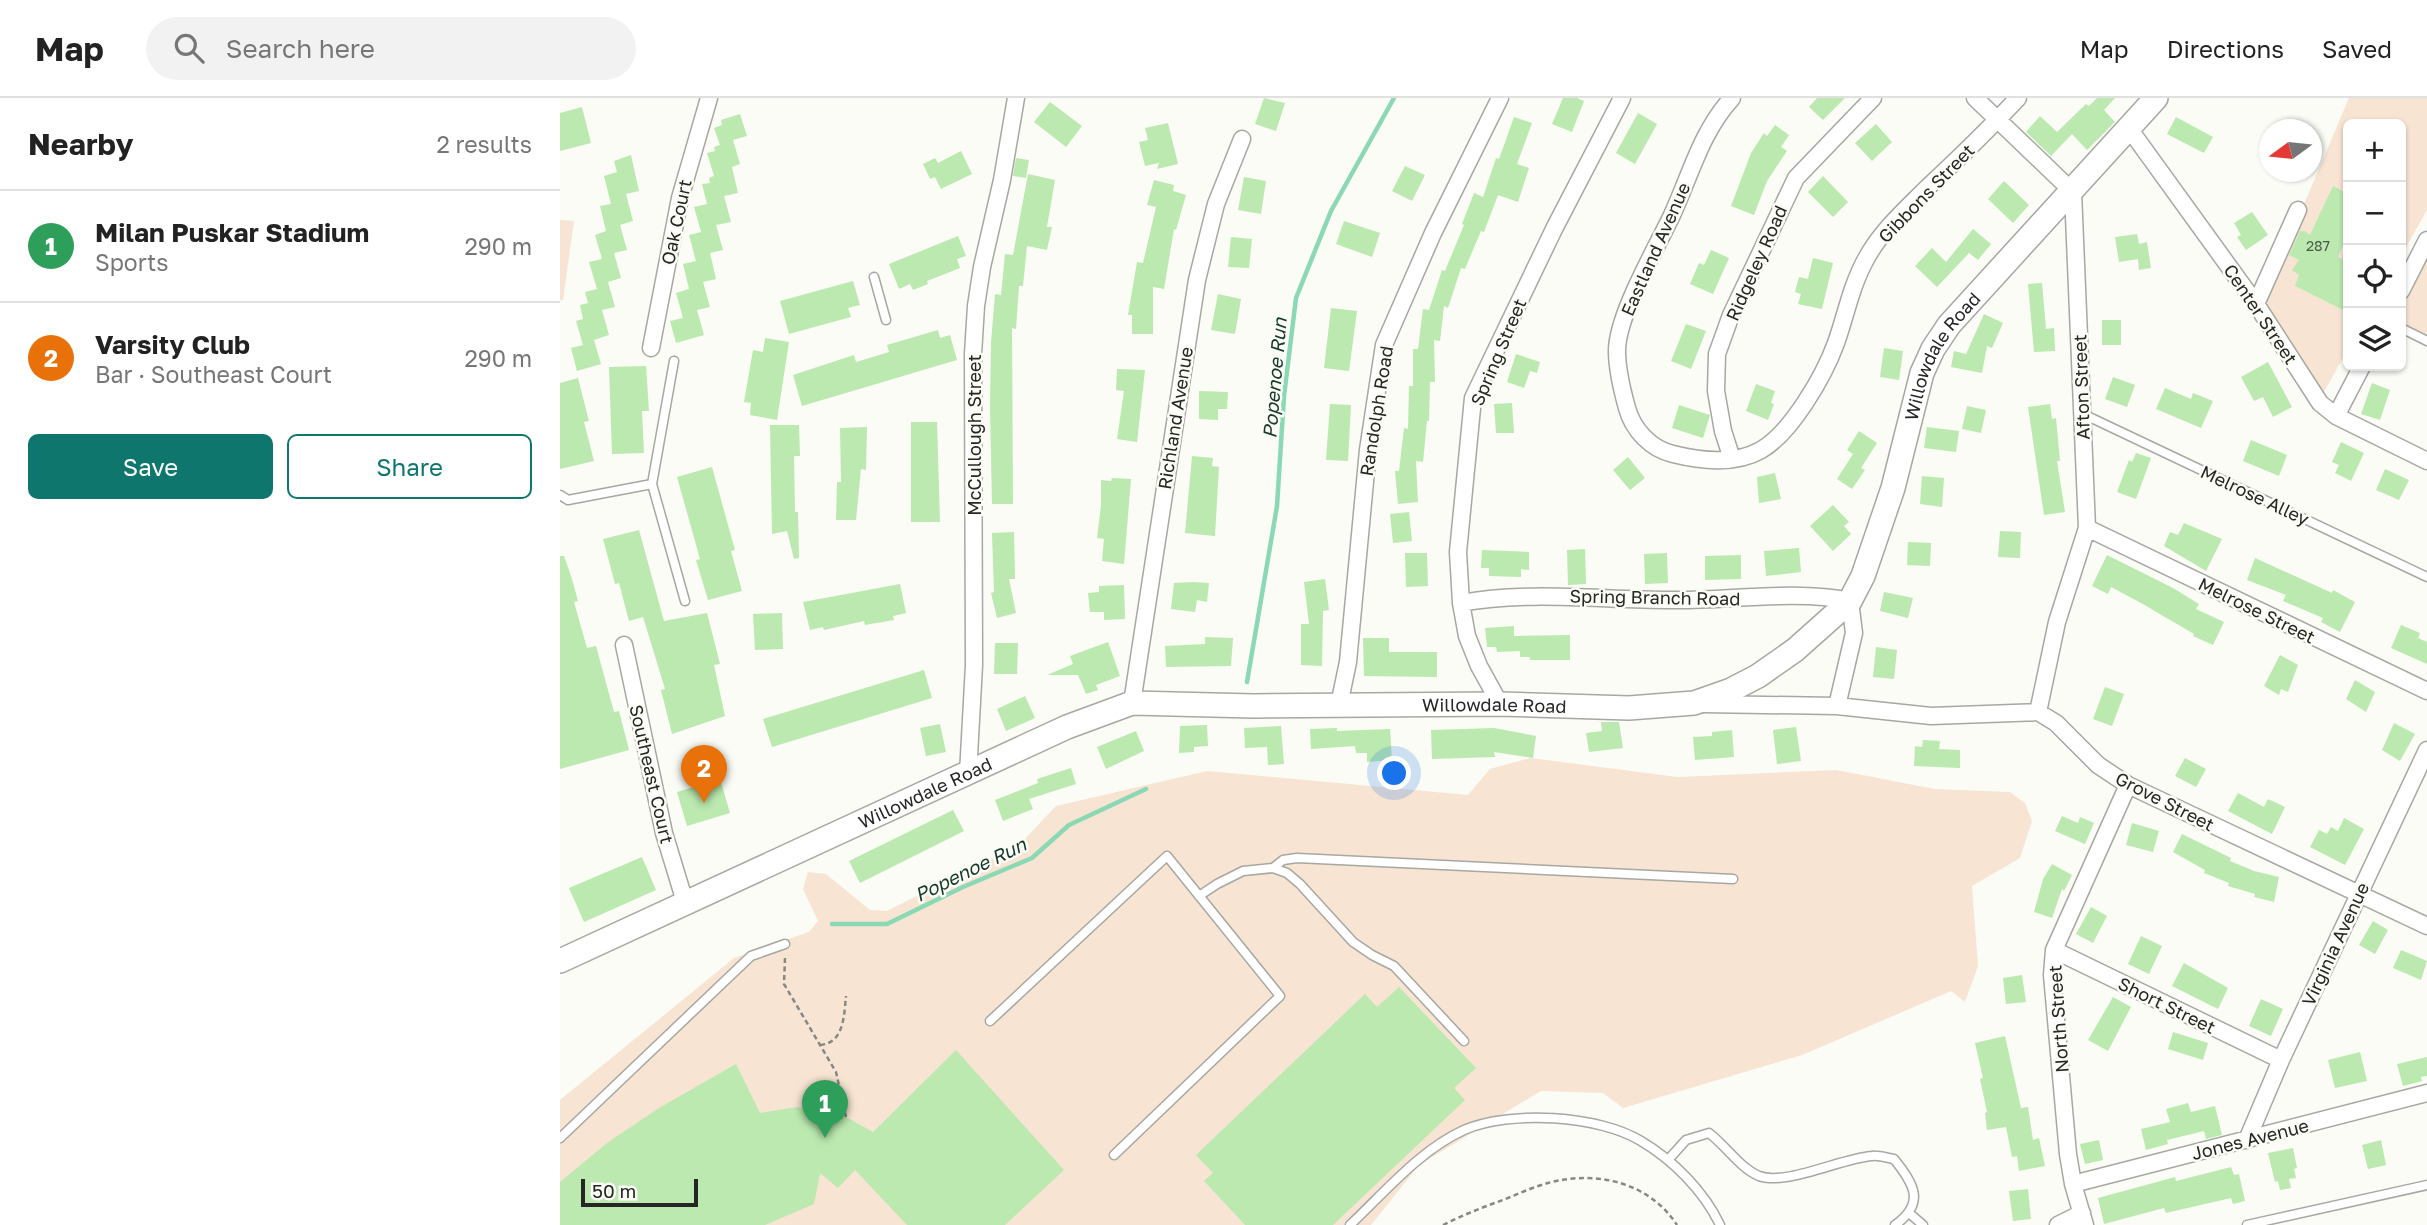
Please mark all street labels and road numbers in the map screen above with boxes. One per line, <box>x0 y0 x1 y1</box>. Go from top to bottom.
street label: Gibbons Street <box>1873 139 1979 247</box>
street label: Oak Court <box>656 177 696 267</box>
street label: Eastland Avenue <box>1616 179 1694 319</box>
street label: Ridgeley Road <box>1721 202 1791 324</box>
street label: Center Street <box>2219 260 2303 368</box>
street label: Willowdale Road <box>1899 288 1985 423</box>
street label: Spring Street <box>1466 295 1530 409</box>
street label: Afton Street <box>2068 334 2094 440</box>
street label: Randolph Road <box>1355 344 1397 478</box>
street label: Richland Avenue <box>1153 345 1197 491</box>
street label: McCullough Street <box>963 354 985 516</box>
street label: Melrose Alley <box>2197 460 2313 530</box>
street label: Melrose Street <box>2195 572 2319 648</box>
street label: Spring Branch Road <box>1569 585 1741 609</box>
street label: Willowdale Road <box>1422 693 1567 717</box>
street label: Southeast Court <box>625 702 679 846</box>
street label: Willowdale Road <box>855 752 995 833</box>
street label: Grove Street <box>2112 767 2218 835</box>
street label: Virginia Avenue <box>2297 879 2373 1009</box>
street label: North Street <box>2043 964 2073 1074</box>
street label: Short Street <box>2115 972 2219 1038</box>
street label: Jones Avenue <box>2189 1114 2311 1164</box>

